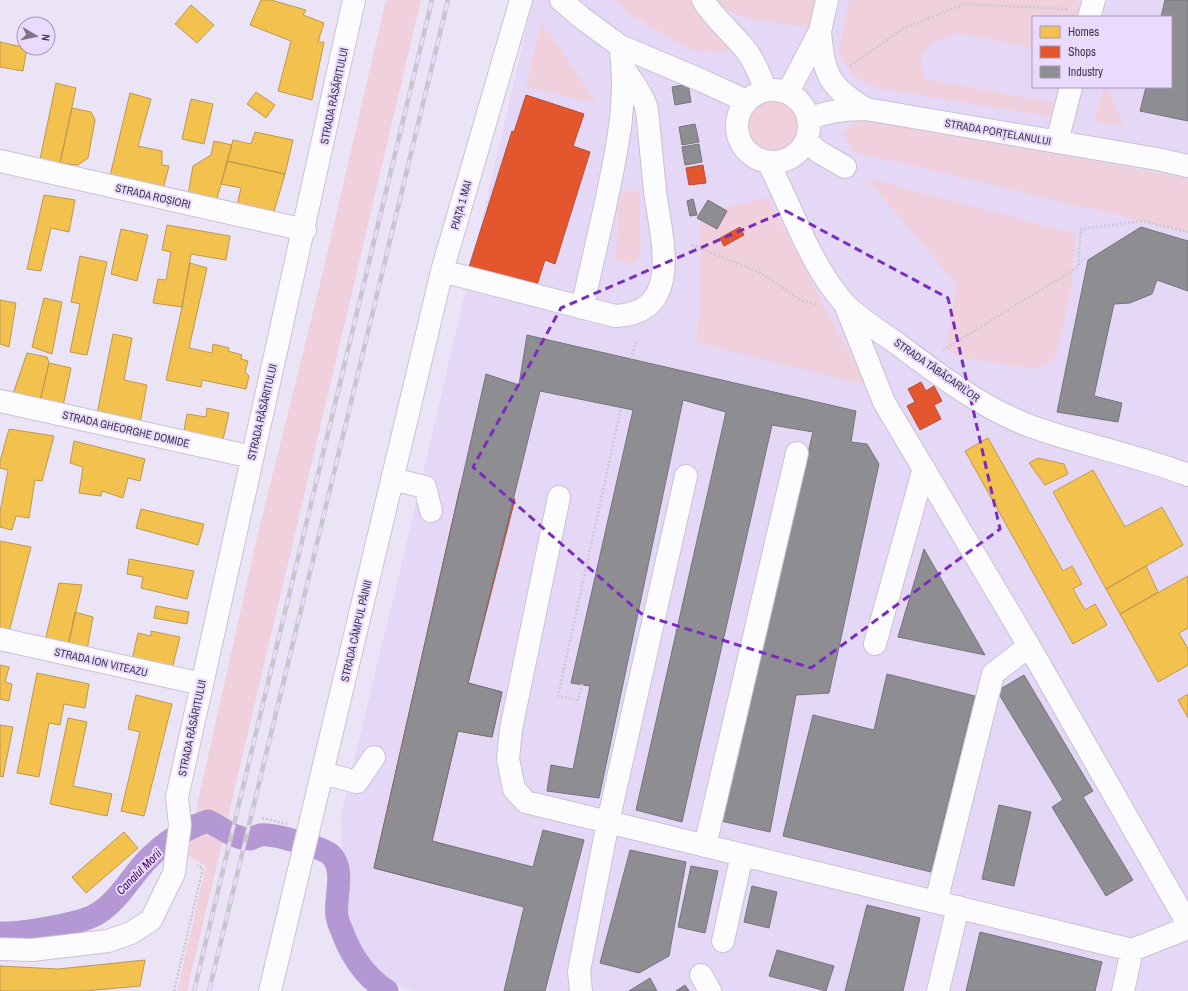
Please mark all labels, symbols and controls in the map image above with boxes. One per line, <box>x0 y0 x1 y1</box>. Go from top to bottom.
north arrow <box>16 16 56 56</box>
legend <box>1032 16 1172 88</box>
text: Homes <box>1068 24 1099 40</box>
text: N <box>38 33 53 42</box>
text: Shops <box>1068 44 1096 60</box>
street label: STRADA RĂSĂRITULUI <box>317 46 351 146</box>
text: Industry <box>1068 64 1103 80</box>
street label: STRADA PORȚELANULUI <box>944 116 1052 148</box>
street label: PIAȚA 1 MAI <box>447 179 475 231</box>
street label: STRADA ROȘIORI <box>114 181 192 211</box>
street label: STRADA TĂBĂCARILOR <box>891 335 983 405</box>
street label: STRADA RĂSĂRITULUI <box>244 363 280 461</box>
street label: STRADA GHEORGHE DOMIDE <box>61 408 191 450</box>
street label: STRADA CÂMPUL PÂINII <box>338 579 374 683</box>
street label: STRADA ION VITEAZU <box>53 644 149 680</box>
street label: STRADA RĂSĂRITULUI <box>175 678 209 778</box>
water label: Canalul Morii <box>113 845 166 898</box>

